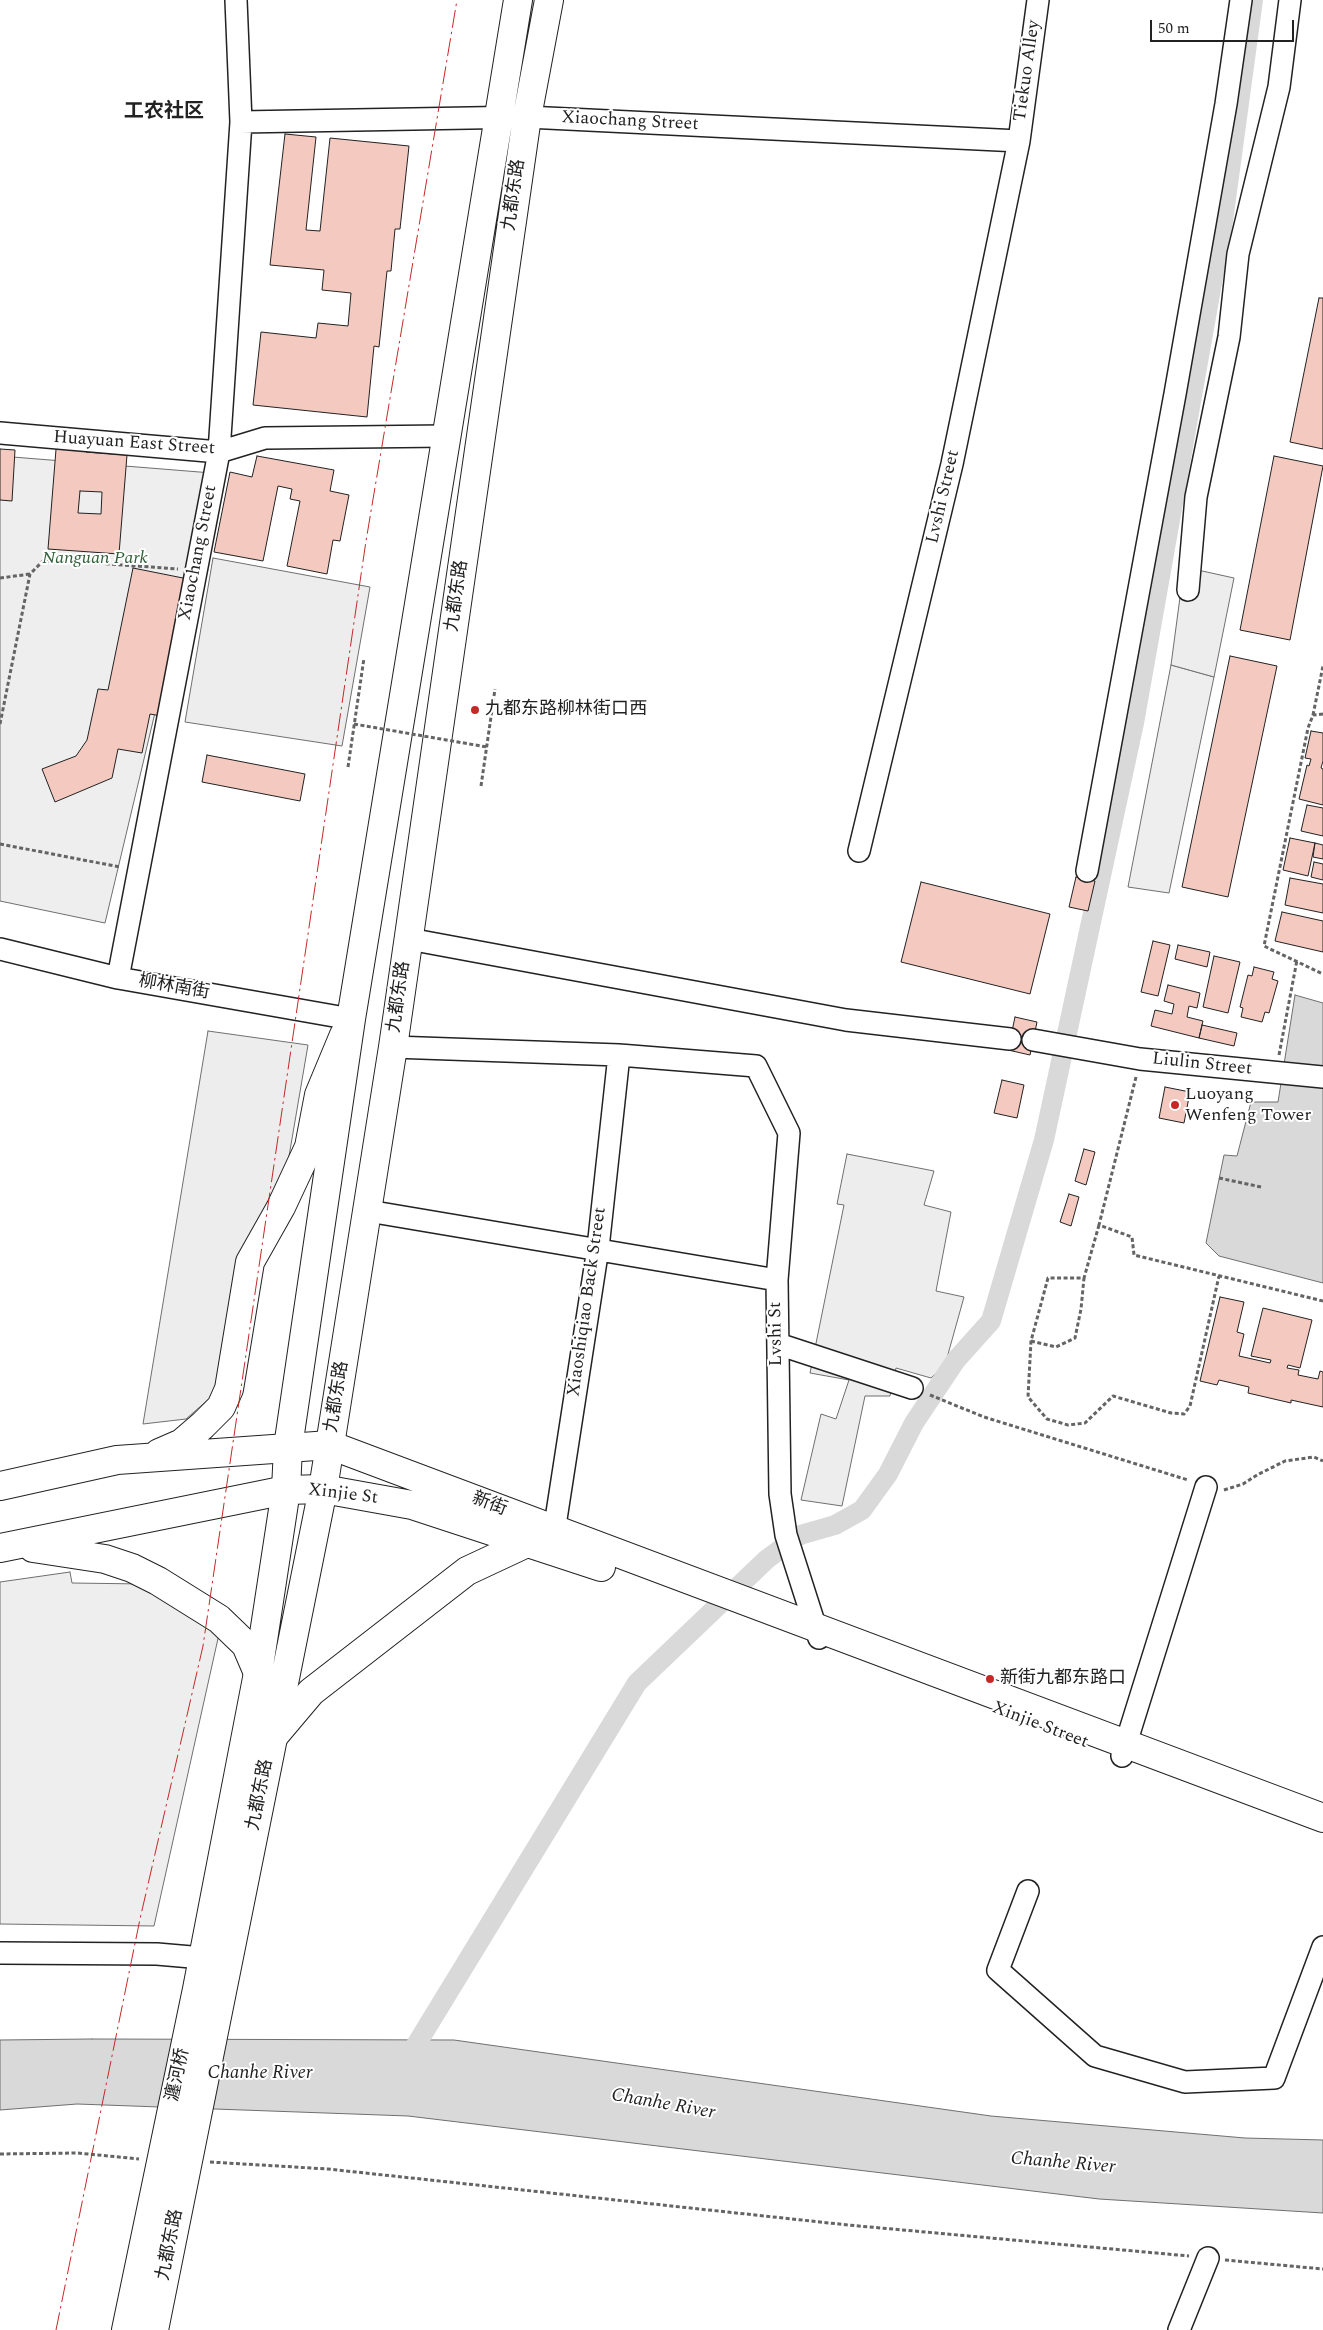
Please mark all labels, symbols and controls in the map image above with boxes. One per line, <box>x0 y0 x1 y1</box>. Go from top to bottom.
scale bar <box>1153 10 1297 42</box>
text: 50 m <box>1158 17 1190 40</box>
street label: Tiekuo Alley <box>1010 19 1046 123</box>
district label: 工农社区 <box>124 101 204 125</box>
street label: Xiaochang Street <box>561 108 699 136</box>
street label: 九都东路 <box>499 158 531 232</box>
street label: Huayuan East Street <box>52 428 216 460</box>
street label: Lvshi Street <box>923 448 965 546</box>
street label: Xiaochang Street <box>175 484 223 622</box>
park label: Nanguan Park <box>42 548 148 570</box>
street label: 九都东路 <box>442 559 474 633</box>
place label: 九都东路柳林街口西 <box>485 699 647 721</box>
marker: 九都东路柳林街口西 <box>469 704 481 716</box>
street label: 九都东路 <box>384 960 416 1034</box>
street label: 柳林南街 <box>137 971 211 1005</box>
street label: Liulin Street <box>1151 1049 1253 1081</box>
place label: Luoyang Wenfeng Tower <box>1185 1084 1311 1126</box>
marker: Luoyang Wenfeng Tower <box>1169 1099 1181 1111</box>
street label: Xiaoshiqiao Back Street <box>564 1206 612 1398</box>
street label: Lvshi St <box>766 1302 788 1366</box>
street label: 九都东路 <box>322 1360 354 1434</box>
street label: Xinjie St <box>307 1480 379 1510</box>
street label: 新街 <box>468 1488 510 1522</box>
place label: 新街九都东路口 <box>1000 1668 1126 1690</box>
marker: 新街九都东路口 <box>984 1673 996 1685</box>
street label: Xinjie Street <box>989 1698 1091 1754</box>
street label: 九都东路 <box>244 1758 278 1832</box>
street label: 瀍河桥 <box>163 2046 195 2104</box>
water label: Chanhe River <box>207 2063 313 2085</box>
water label: Chanhe River <box>609 2085 717 2125</box>
water label: Chanhe River <box>1010 2148 1116 2180</box>
street label: 九都东路 <box>154 2208 188 2282</box>

